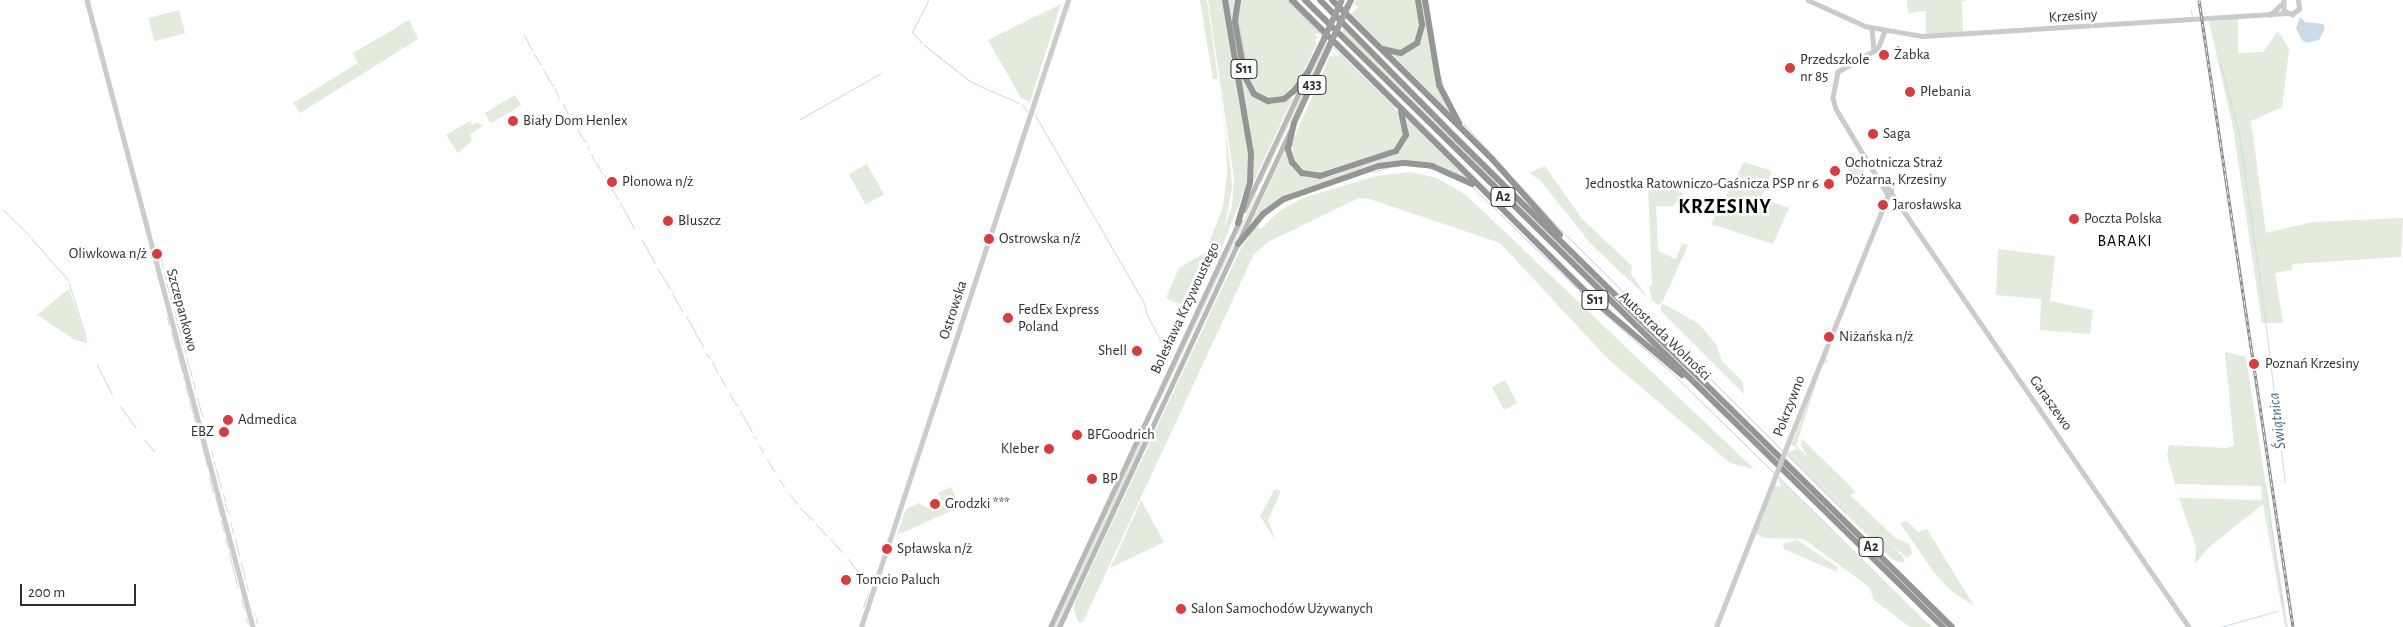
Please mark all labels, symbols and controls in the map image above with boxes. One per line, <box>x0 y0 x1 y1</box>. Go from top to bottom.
street label: Krzesiny <box>2048 5 2098 27</box>
place label: Żabka <box>1894 46 1930 64</box>
marker: Żabka <box>1878 49 1890 61</box>
place label: Przedszkole nr 85 <box>1800 50 1869 85</box>
road number: S11 <box>1230 58 1258 80</box>
marker: Przedszkole nr 85 <box>1784 62 1796 74</box>
road number: 433 <box>1297 74 1327 96</box>
place label: Plebania <box>1920 83 1971 101</box>
marker: Plebania <box>1904 86 1916 98</box>
place label: Biały Dom Henlex <box>523 112 628 130</box>
marker: Biały Dom Henlex <box>507 115 519 127</box>
place label: Saga <box>1883 125 1911 143</box>
marker: Saga <box>1867 128 1879 140</box>
place label: Ochotnicza Straż Pożarna, Krzesiny <box>1845 153 1947 188</box>
marker: Ochotnicza Straż Pożarna, Krzesiny <box>1829 165 1841 177</box>
place label: Plonowa n/ż <box>622 173 693 191</box>
place label: Jednostka Ratowniczo-Gaśnicza PSP nr 6 <box>1586 175 1819 193</box>
marker: Plonowa n/ż <box>606 176 618 188</box>
marker: Jednostka Ratowniczo-Gaśnicza PSP nr 6 <box>1823 178 1835 190</box>
road number: A2 <box>1490 186 1516 208</box>
district label: KRZESINY <box>1677 195 1773 219</box>
place label: Jarosławska <box>1893 196 1962 214</box>
marker: Jarosławska <box>1877 199 1889 211</box>
place label: Poczta Polska <box>2084 210 2162 228</box>
place label: Bluszcz <box>678 212 721 230</box>
marker: Poczta Polska <box>2068 213 2080 225</box>
marker: Bluszcz <box>662 215 674 227</box>
place label: Ostrowska n/ż <box>999 230 1081 248</box>
district label: BARAKI <box>2097 231 2153 251</box>
marker: Ostrowska n/ż <box>983 233 995 245</box>
street label: Bolesława Krzywoustego <box>1147 239 1223 377</box>
place label: Oliwkowa n/ż <box>69 245 147 263</box>
marker: Oliwkowa n/ż <box>151 248 163 260</box>
street label: Szczepankowo <box>162 267 202 353</box>
street label: Ostrowska <box>935 278 971 342</box>
road number: S11 <box>1581 288 1609 312</box>
street label: Autostrada Wolności <box>1615 288 1715 384</box>
place label: FedEx Express Poland <box>1018 300 1099 335</box>
marker: FedEx Express Poland <box>1002 312 1014 324</box>
place label: Niżańska n/ż <box>1839 328 1913 346</box>
marker: Niżańska n/ż <box>1823 331 1835 343</box>
place label: Shell <box>1098 342 1127 360</box>
marker: Shell <box>1131 345 1143 357</box>
place label: Poznań Krzesiny <box>2265 355 2359 373</box>
marker: Poznań Krzesiny <box>2247 357 2261 371</box>
street label: Garaszewo <box>2026 372 2076 434</box>
street label: Pokrzywno <box>1769 373 1809 439</box>
water label: Świątnica <box>2264 392 2290 450</box>
place label: Admedica <box>238 411 297 429</box>
marker: Admedica <box>222 414 234 426</box>
place label: EBZ <box>191 423 214 441</box>
marker: EBZ <box>218 426 230 438</box>
place label: BFGoodrich <box>1087 426 1155 444</box>
marker: BFGoodrich <box>1071 429 1083 441</box>
place label: Kleber <box>1001 440 1039 458</box>
marker: Kleber <box>1043 443 1055 455</box>
place label: BP <box>1102 470 1118 488</box>
marker: BP <box>1086 473 1098 485</box>
place label: Grodzki *** <box>945 495 1010 513</box>
marker: Grodzki *** <box>929 498 941 510</box>
road number: A2 <box>1858 536 1884 558</box>
place label: Spławska n/ż <box>897 540 972 558</box>
marker: Spławska n/ż <box>881 543 893 555</box>
place label: Tomcio Paluch <box>856 571 940 589</box>
scale bar <box>22 574 139 606</box>
marker: Tomcio Paluch <box>840 574 852 586</box>
text: 200 m <box>28 585 65 600</box>
place label: Salon Samochodów Używanych <box>1191 600 1373 618</box>
marker: Salon Samochodów Używanych <box>1175 603 1187 615</box>

